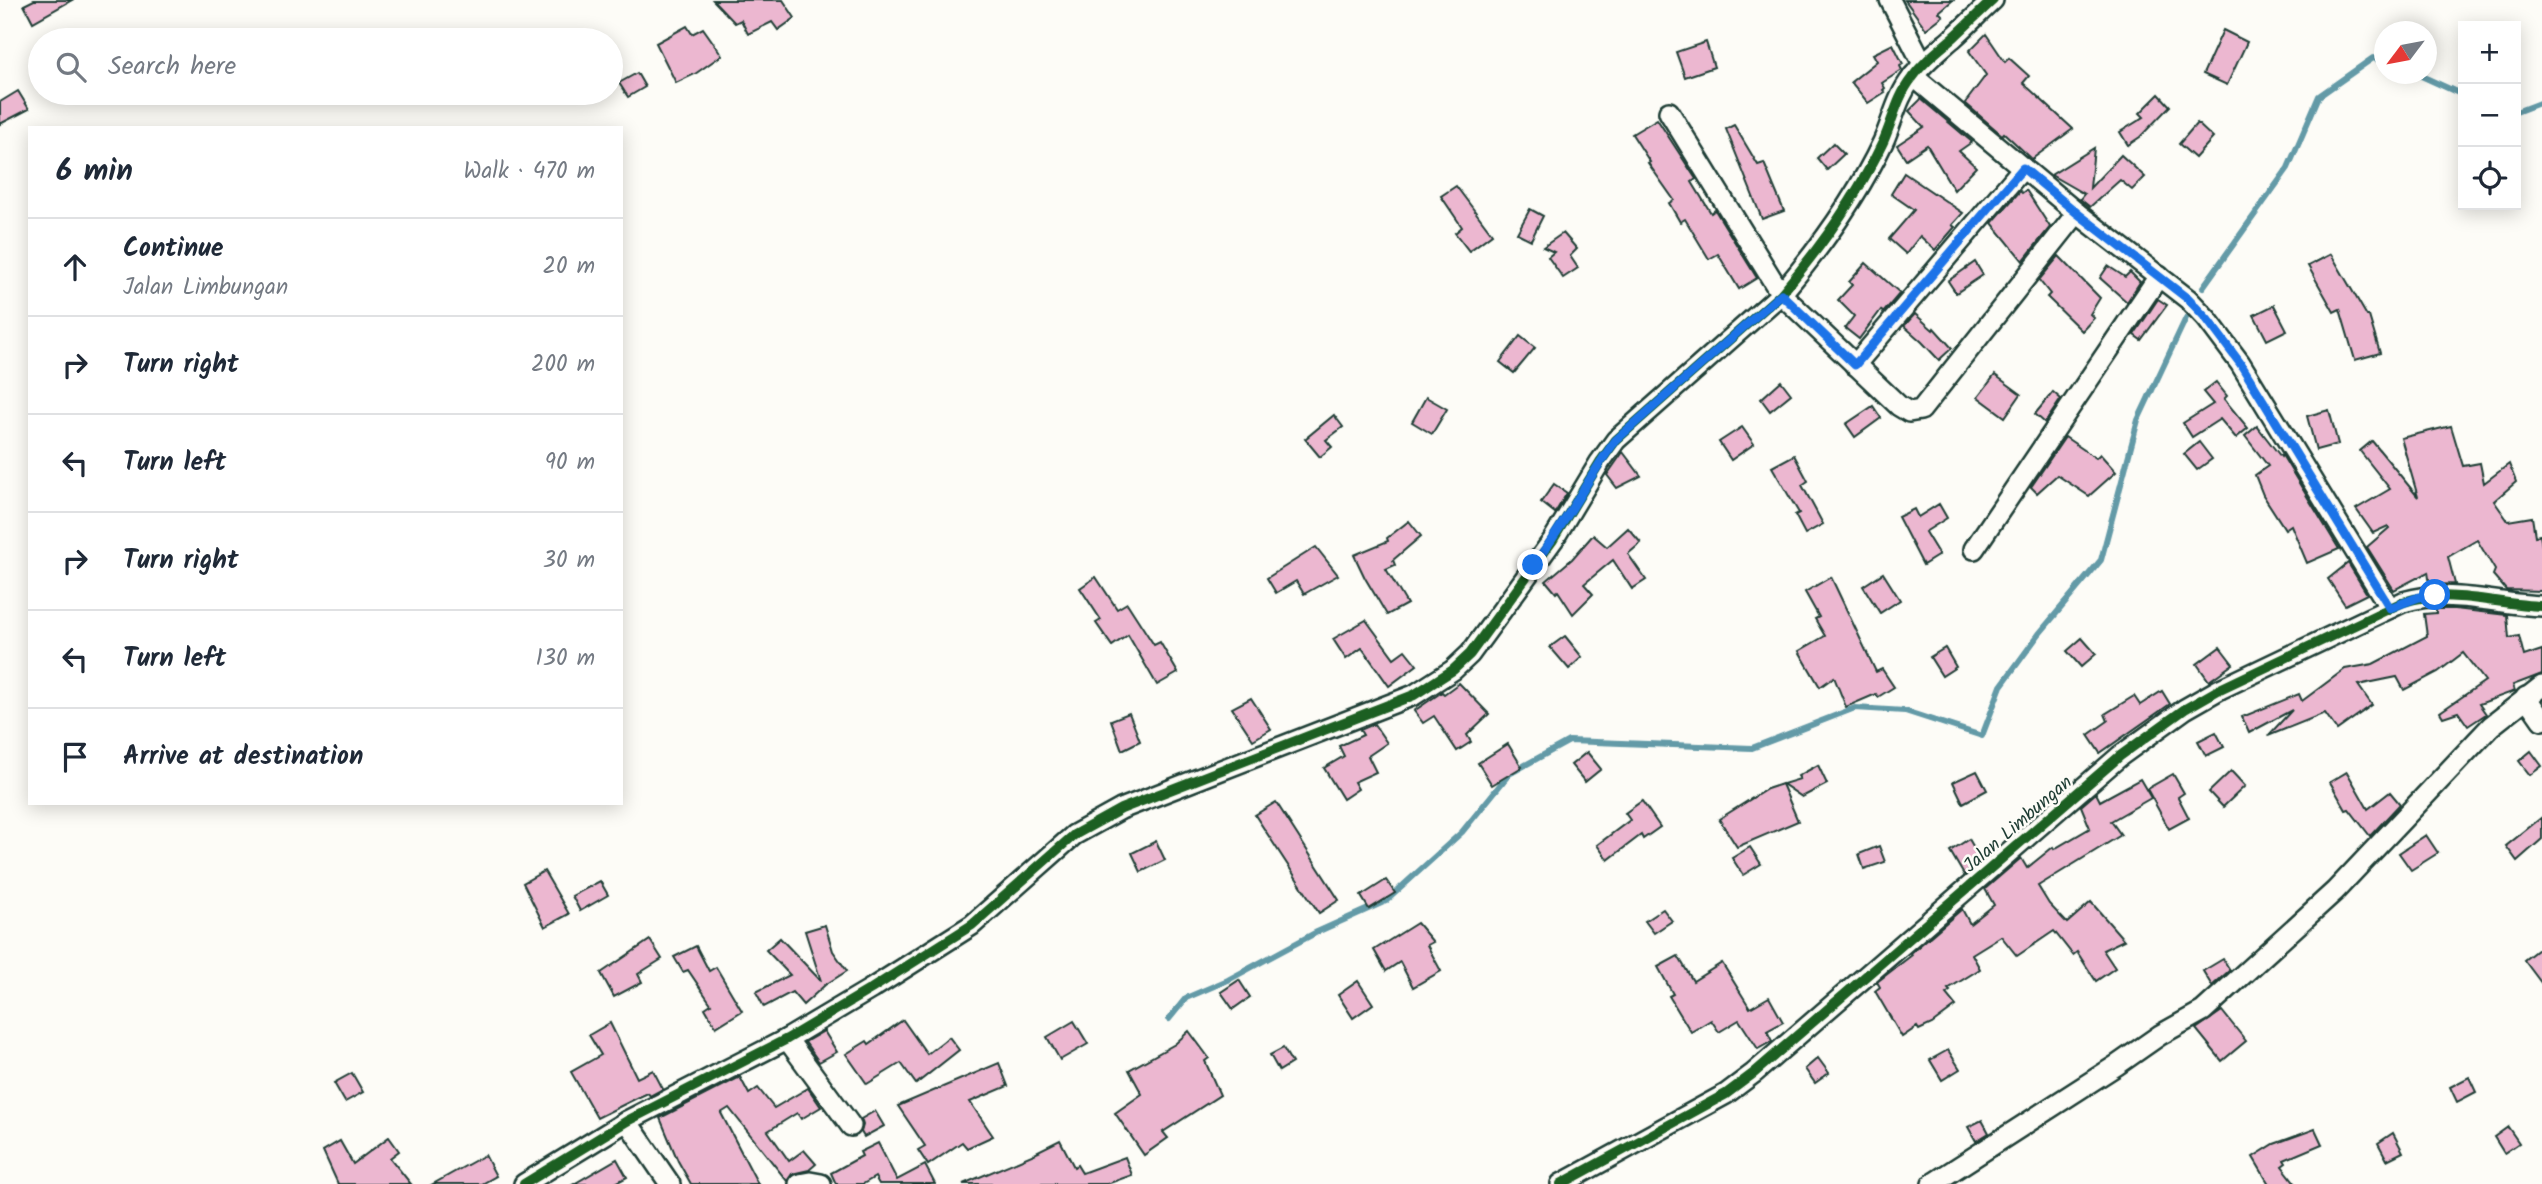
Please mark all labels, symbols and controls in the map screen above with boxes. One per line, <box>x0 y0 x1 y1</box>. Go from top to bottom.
north arrow <box>2374 21 2437 84</box>
map controls <box>2458 21 2521 210</box>
button: + <box>2458 21 2521 84</box>
search box <box>28 28 623 105</box>
text: Search here <box>108 46 236 88</box>
icon: search <box>52 48 90 86</box>
button: − <box>2458 84 2521 147</box>
button: locate <box>2458 147 2521 210</box>
text: 6 min <box>56 148 133 196</box>
text: Walk · 470 m <box>464 154 595 190</box>
text: Continue <box>123 228 224 270</box>
icon: ahead <box>56 248 94 286</box>
text: 20 m <box>543 249 595 285</box>
text: Jalan Limbungan <box>123 270 288 306</box>
text: Turn right <box>123 344 239 386</box>
icon: right <box>56 346 94 384</box>
text: 200 m <box>531 347 595 383</box>
text: Turn left <box>123 442 226 484</box>
icon: left <box>56 444 94 482</box>
text: 90 m <box>545 445 595 481</box>
text: Turn right <box>123 540 239 582</box>
icon: right <box>56 542 94 580</box>
text: 30 m <box>543 543 595 579</box>
route end <box>1517 549 1548 580</box>
route start <box>2419 579 2450 610</box>
text: Turn left <box>123 638 226 680</box>
icon: left <box>56 640 94 678</box>
text: 130 m <box>536 641 595 677</box>
text: Arrive at destination <box>123 736 363 778</box>
icon: arrive <box>56 738 94 776</box>
street label: Jalan Limbungan <box>1957 768 2080 881</box>

